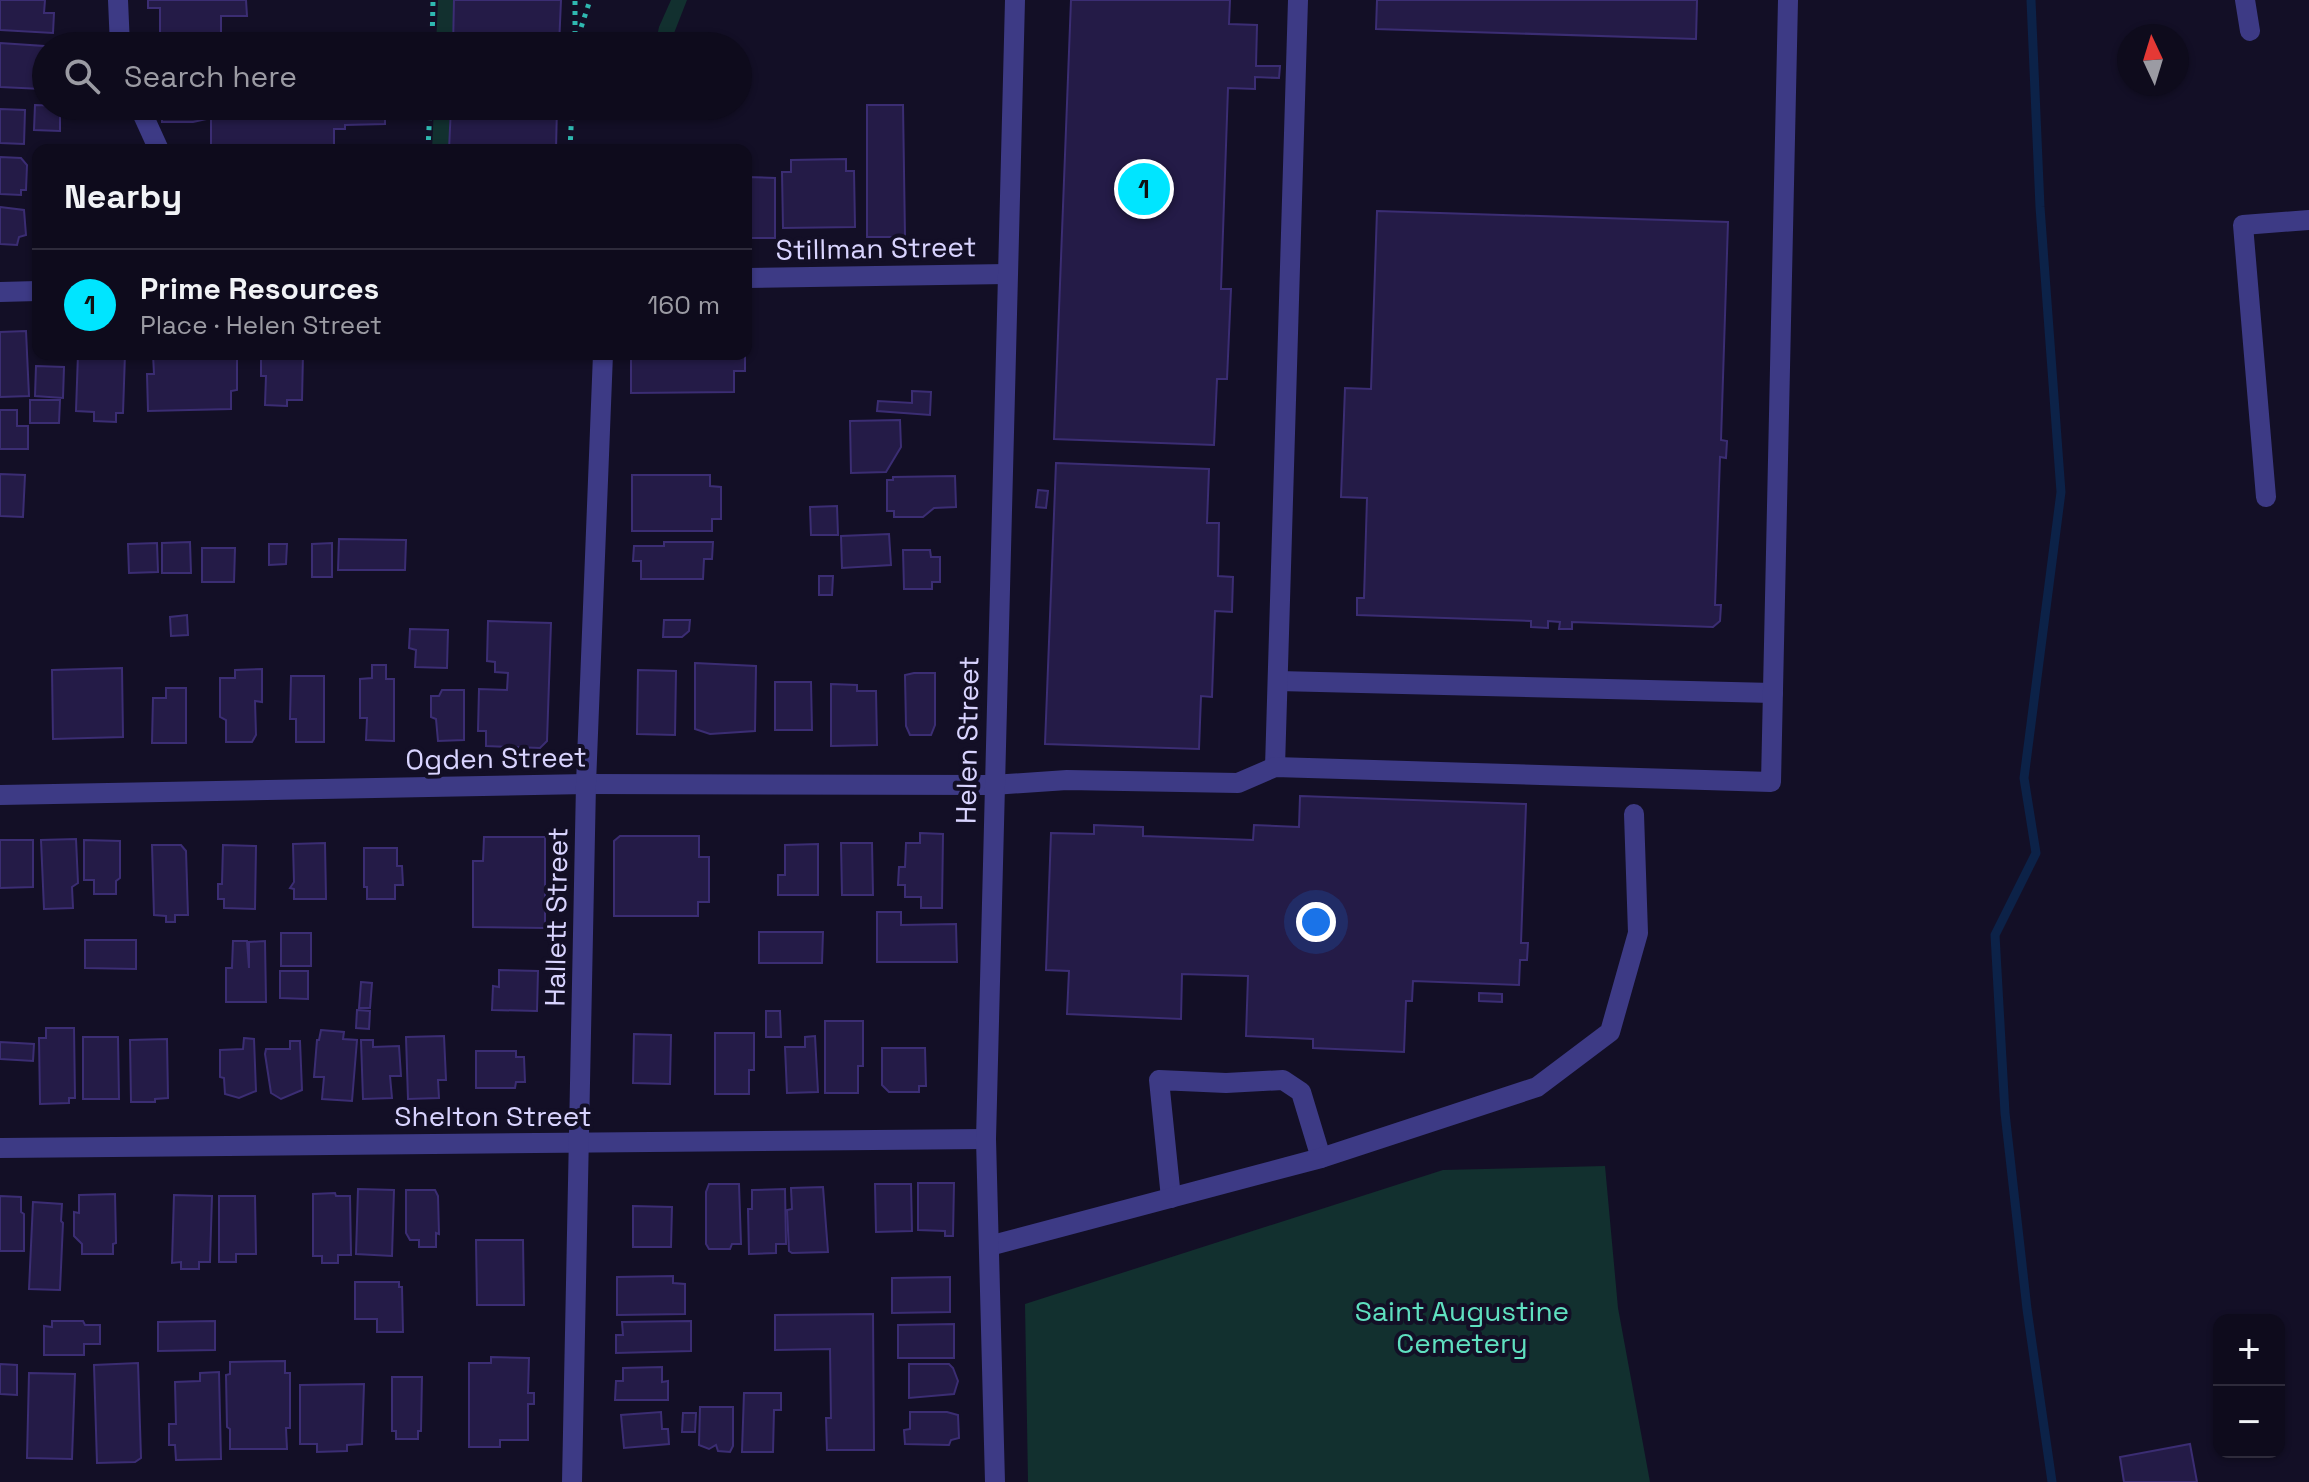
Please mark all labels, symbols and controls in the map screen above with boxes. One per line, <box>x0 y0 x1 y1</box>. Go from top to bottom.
north arrow <box>2117 24 2189 96</box>
search box <box>32 32 752 120</box>
icon: search <box>60 54 104 98</box>
text: Search here <box>124 57 297 96</box>
pin: 1 <box>1118 159 1170 219</box>
text: Nearby <box>64 175 182 218</box>
street label: Stillman Street <box>775 228 977 268</box>
text: Prime Resources <box>140 269 379 308</box>
text: 1 <box>84 288 96 322</box>
text: 160 m <box>648 288 720 322</box>
text: Place · Helen Street <box>140 308 382 342</box>
street label: Helen Street <box>948 656 986 824</box>
street label: Ogden Street <box>405 738 587 778</box>
street label: Hallett Street <box>536 827 576 1007</box>
your location <box>1296 902 1336 942</box>
street label: Shelton Street <box>394 1098 592 1134</box>
park label: Saint Augustine Cemetery <box>1355 1293 1569 1361</box>
map controls <box>2213 1314 2285 1458</box>
button: + <box>2213 1314 2285 1386</box>
button: − <box>2213 1386 2285 1458</box>

